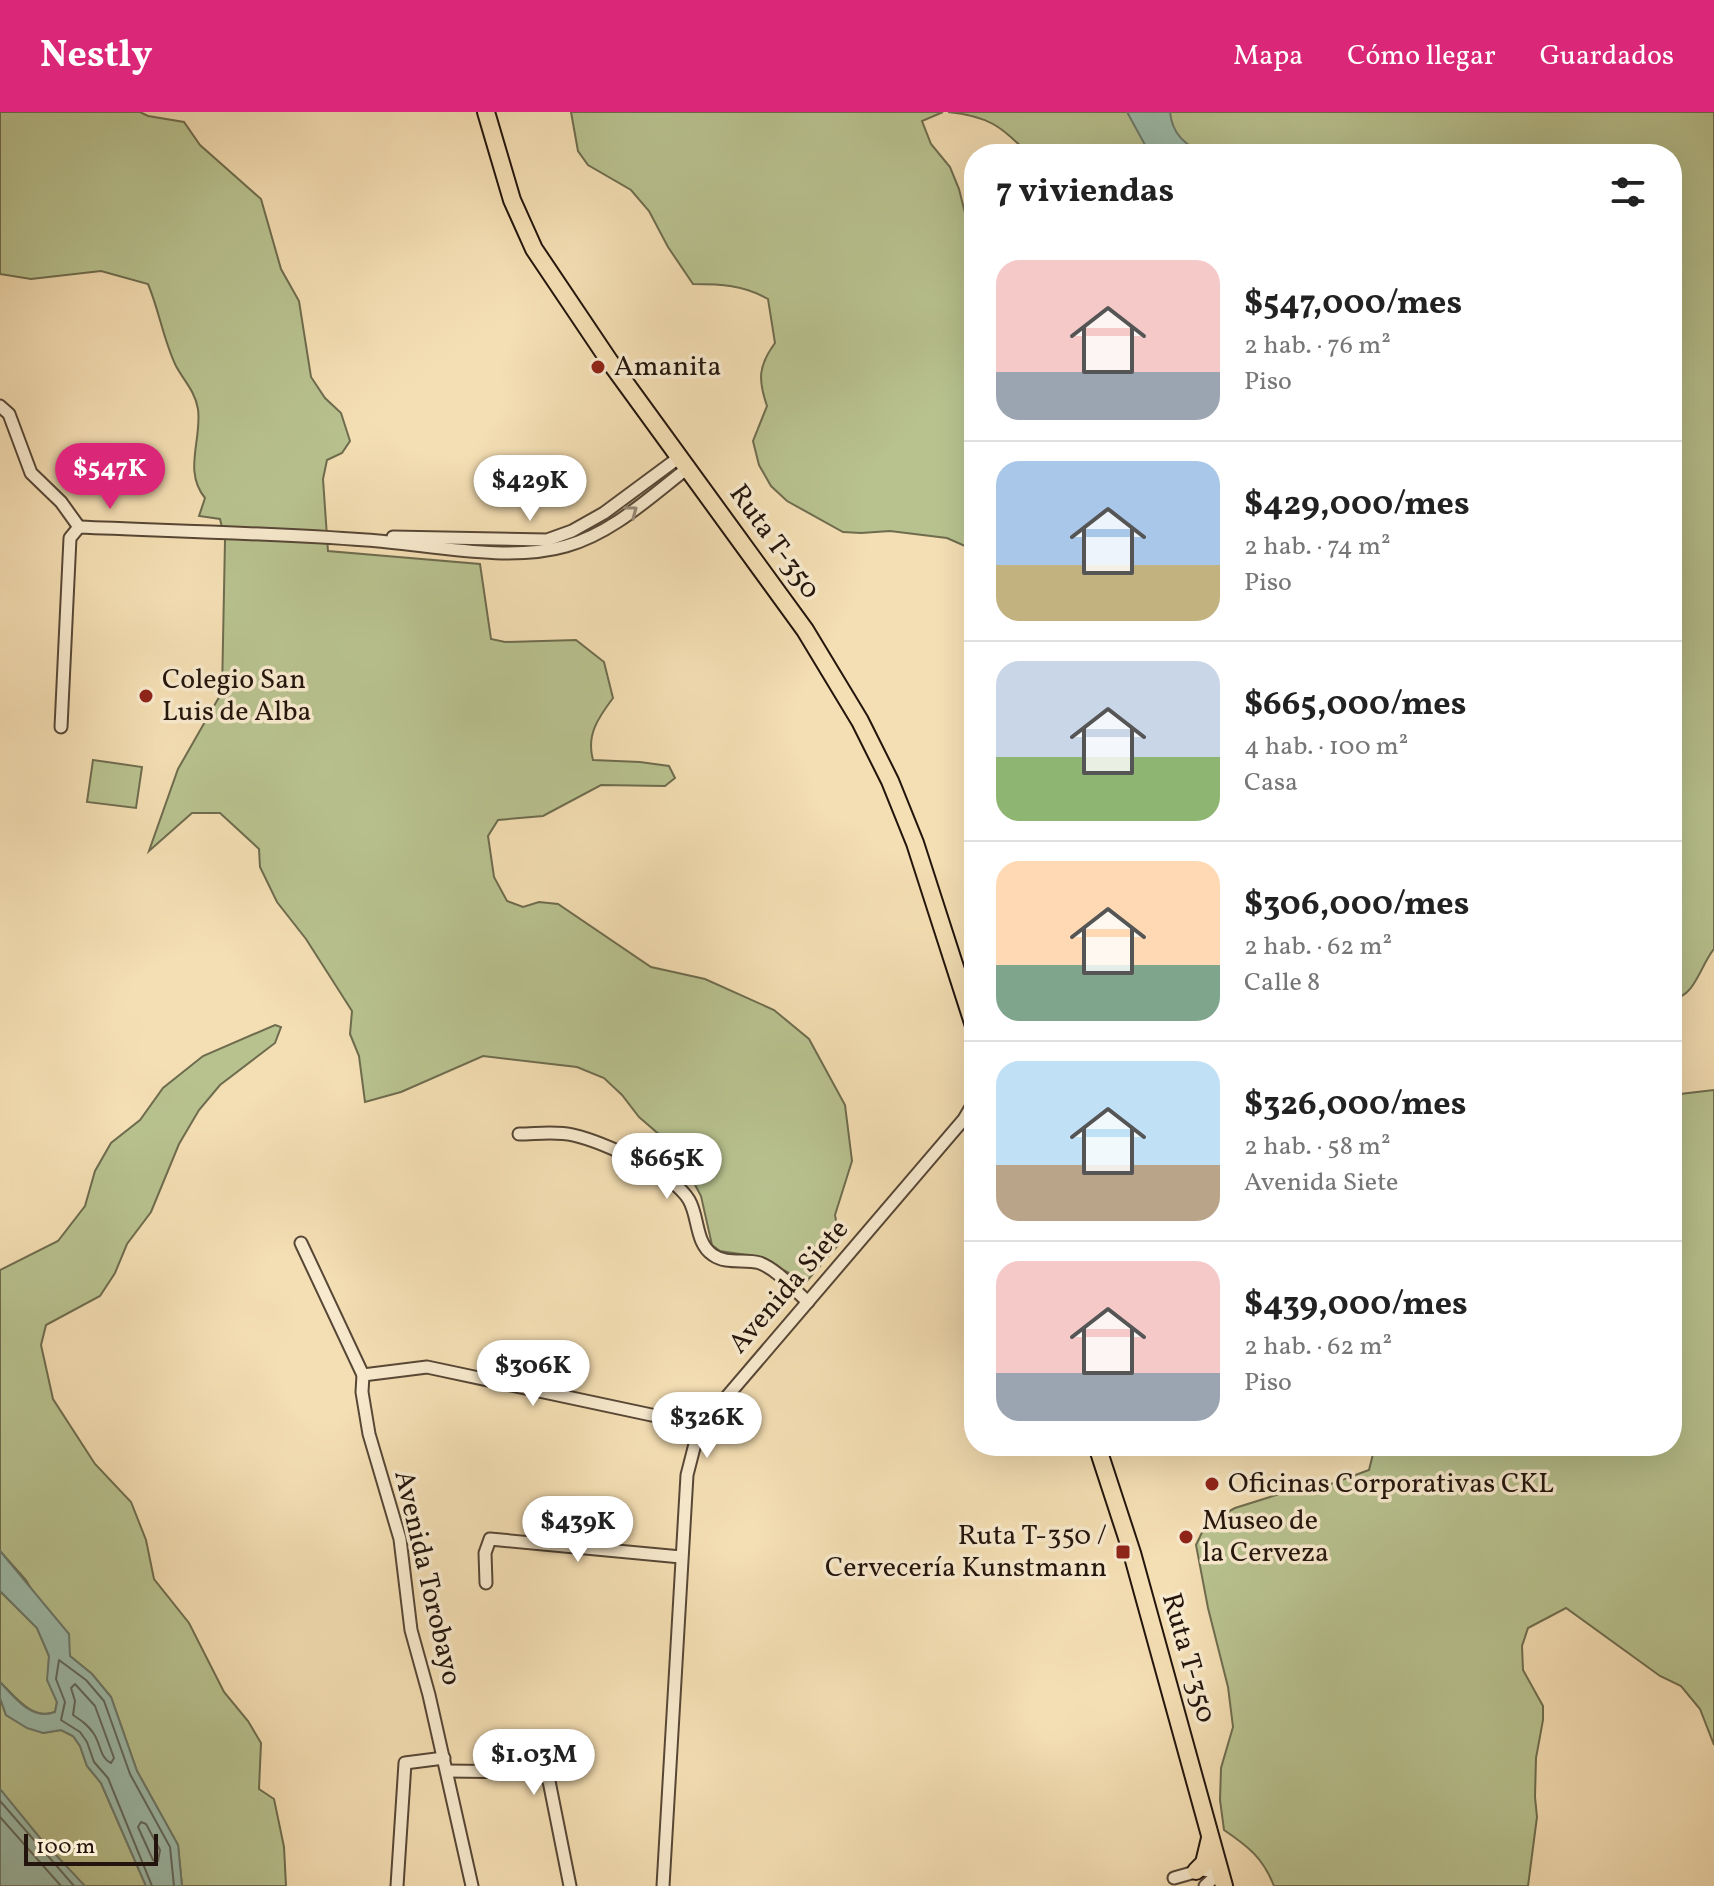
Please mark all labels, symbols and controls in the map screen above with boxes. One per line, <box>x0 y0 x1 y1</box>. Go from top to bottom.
text: Nestly <box>40 30 153 83</box>
text: Mapa <box>1233 37 1303 76</box>
text: Cómo llegar <box>1347 37 1496 76</box>
text: Guardados <box>1540 37 1674 76</box>
text: 7 viviendas <box>996 169 1174 216</box>
icon: filters <box>1606 170 1650 214</box>
text: $547,000/mes <box>1244 281 1462 328</box>
icon: home <box>1060 292 1156 388</box>
text: 2 hab. · 76 m² <box>1244 328 1391 364</box>
place label: Amanita <box>614 348 721 387</box>
marker: Amanita <box>589 358 607 376</box>
text: Piso <box>1244 364 1292 400</box>
pin: $547K <box>54 443 166 511</box>
text: $547K <box>73 451 147 487</box>
pin: $429K <box>474 455 586 523</box>
text: $429K <box>492 463 568 499</box>
street label: Ruta T-350 <box>719 477 829 607</box>
text: $429,000/mes <box>1244 482 1470 529</box>
icon: home <box>1060 493 1156 589</box>
one-way arrow <box>623 506 637 520</box>
text: 2 hab. · 74 m² <box>1244 529 1391 565</box>
text: Piso <box>1244 565 1292 601</box>
place label: Colegio San Luis de Alba <box>162 661 312 732</box>
text: $665,000/mes <box>1244 682 1466 729</box>
marker: Colegio San Luis de Alba <box>137 687 155 705</box>
icon: home <box>1060 693 1156 789</box>
text: 4 hab. · 100 m² <box>1244 729 1408 765</box>
text: Casa <box>1244 765 1298 801</box>
text: $306,000/mes <box>1244 882 1469 929</box>
icon: home <box>1060 893 1156 989</box>
text: 2 hab. · 62 m² <box>1244 929 1392 965</box>
text: Calle 8 <box>1244 965 1320 1001</box>
text: $326,000/mes <box>1244 1082 1466 1129</box>
icon: home <box>1060 1093 1156 1189</box>
text: 2 hab. · 58 m² <box>1244 1129 1391 1165</box>
pin: $665K <box>611 1133 723 1201</box>
text: $665K <box>630 1141 704 1177</box>
text: Avenida Siete <box>1244 1165 1398 1201</box>
street label: Avenida Siete <box>720 1211 858 1363</box>
text: $439,000/mes <box>1244 1282 1468 1329</box>
icon: home <box>1060 1293 1156 1389</box>
text: 2 hab. · 62 m² <box>1244 1329 1392 1365</box>
pin: $306K <box>477 1340 589 1408</box>
text: $306K <box>495 1348 571 1384</box>
text: Piso <box>1244 1365 1292 1401</box>
pin: $326K <box>651 1392 763 1460</box>
text: $326K <box>670 1400 744 1436</box>
place label: Oficinas Corporativas CKL <box>1228 1465 1554 1504</box>
street label: Avenida Torobayo <box>383 1467 471 1689</box>
marker: Oficinas Corporativas CKL <box>1203 1475 1221 1493</box>
pin: $439K <box>522 1496 634 1564</box>
place label: Museo de la Cerveza <box>1202 1502 1329 1573</box>
text: $439K <box>540 1504 616 1540</box>
place label: Ruta T-350 / Cervecería Kunstmann <box>825 1517 1107 1588</box>
marker: Museo de la Cerveza <box>1177 1528 1195 1546</box>
marker: Ruta T-350 / Cervecería Kunstmann <box>1114 1543 1132 1561</box>
street label: Ruta T-350 <box>1151 1588 1225 1728</box>
pin: $1.03M <box>469 1729 599 1797</box>
text: $1.03M <box>491 1737 577 1773</box>
scale bar <box>24 1830 158 1866</box>
text: 100 m <box>36 1832 95 1863</box>

